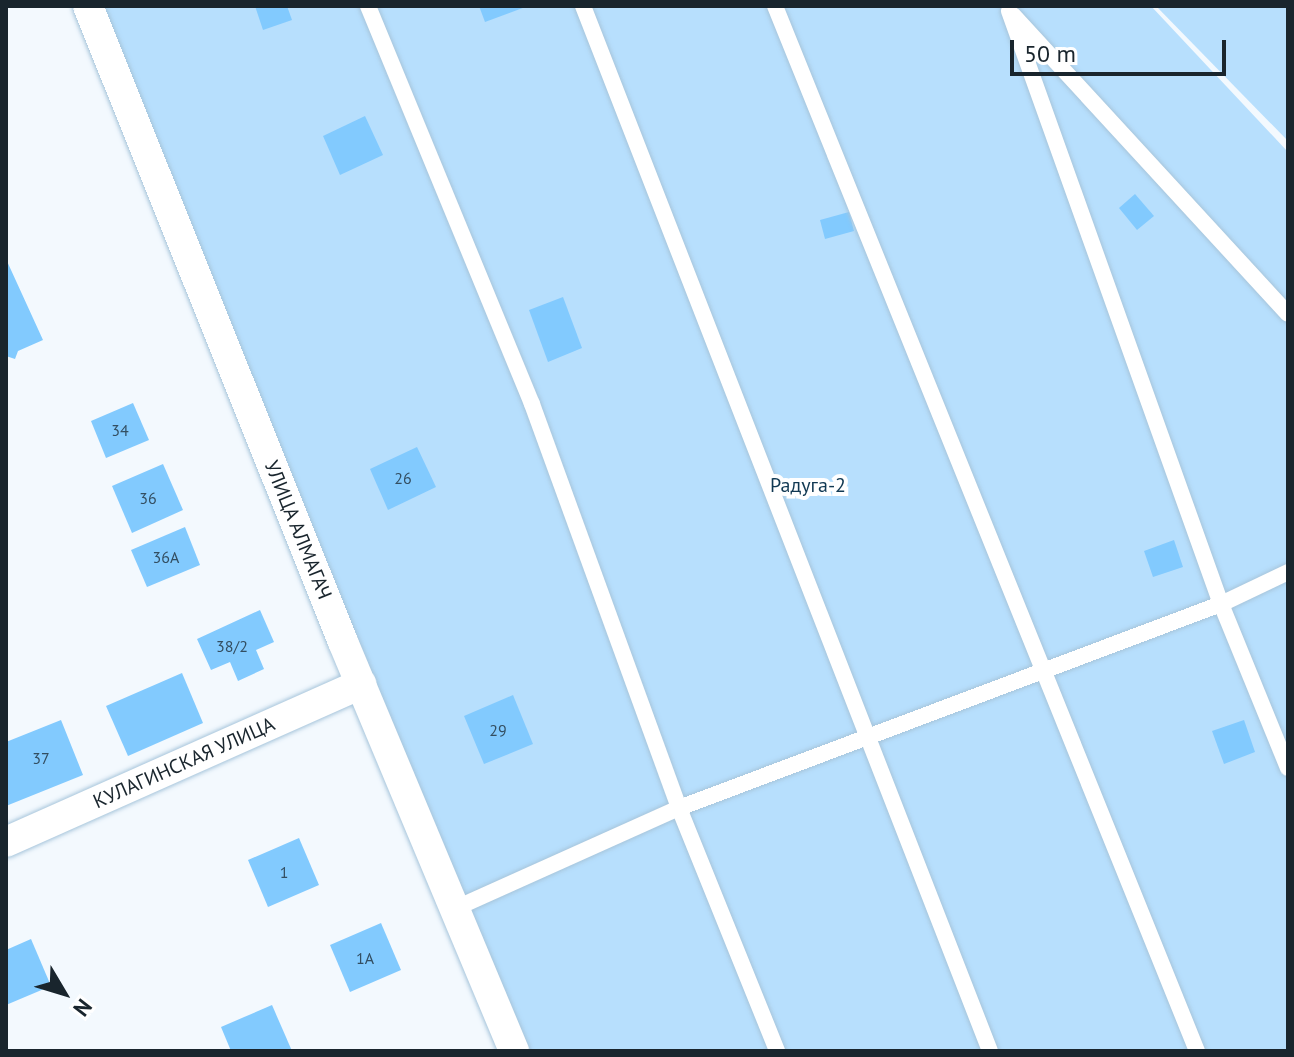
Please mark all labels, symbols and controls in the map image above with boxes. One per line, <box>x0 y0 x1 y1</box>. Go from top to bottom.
scale bar <box>1014 24 1230 74</box>
text: 50 m <box>1024 38 1076 69</box>
house number: 34 <box>111 420 129 440</box>
street label: УЛИЦА АЛМАГАЧ <box>259 456 337 604</box>
house number: 26 <box>394 468 412 488</box>
park label: Радуга-2 <box>770 473 846 497</box>
house number: 36 <box>139 488 157 508</box>
house number: 36А <box>153 547 179 567</box>
house number: 38/2 <box>216 636 248 656</box>
street label: КУЛАГИНСКАЯ УЛИЦА <box>89 712 279 814</box>
house number: 29 <box>489 720 507 740</box>
house number: 37 <box>32 748 50 768</box>
house number: 1 <box>280 862 288 882</box>
house number: 1А <box>356 948 374 968</box>
north arrow <box>24 953 104 1033</box>
text: N <box>67 993 98 1022</box>

